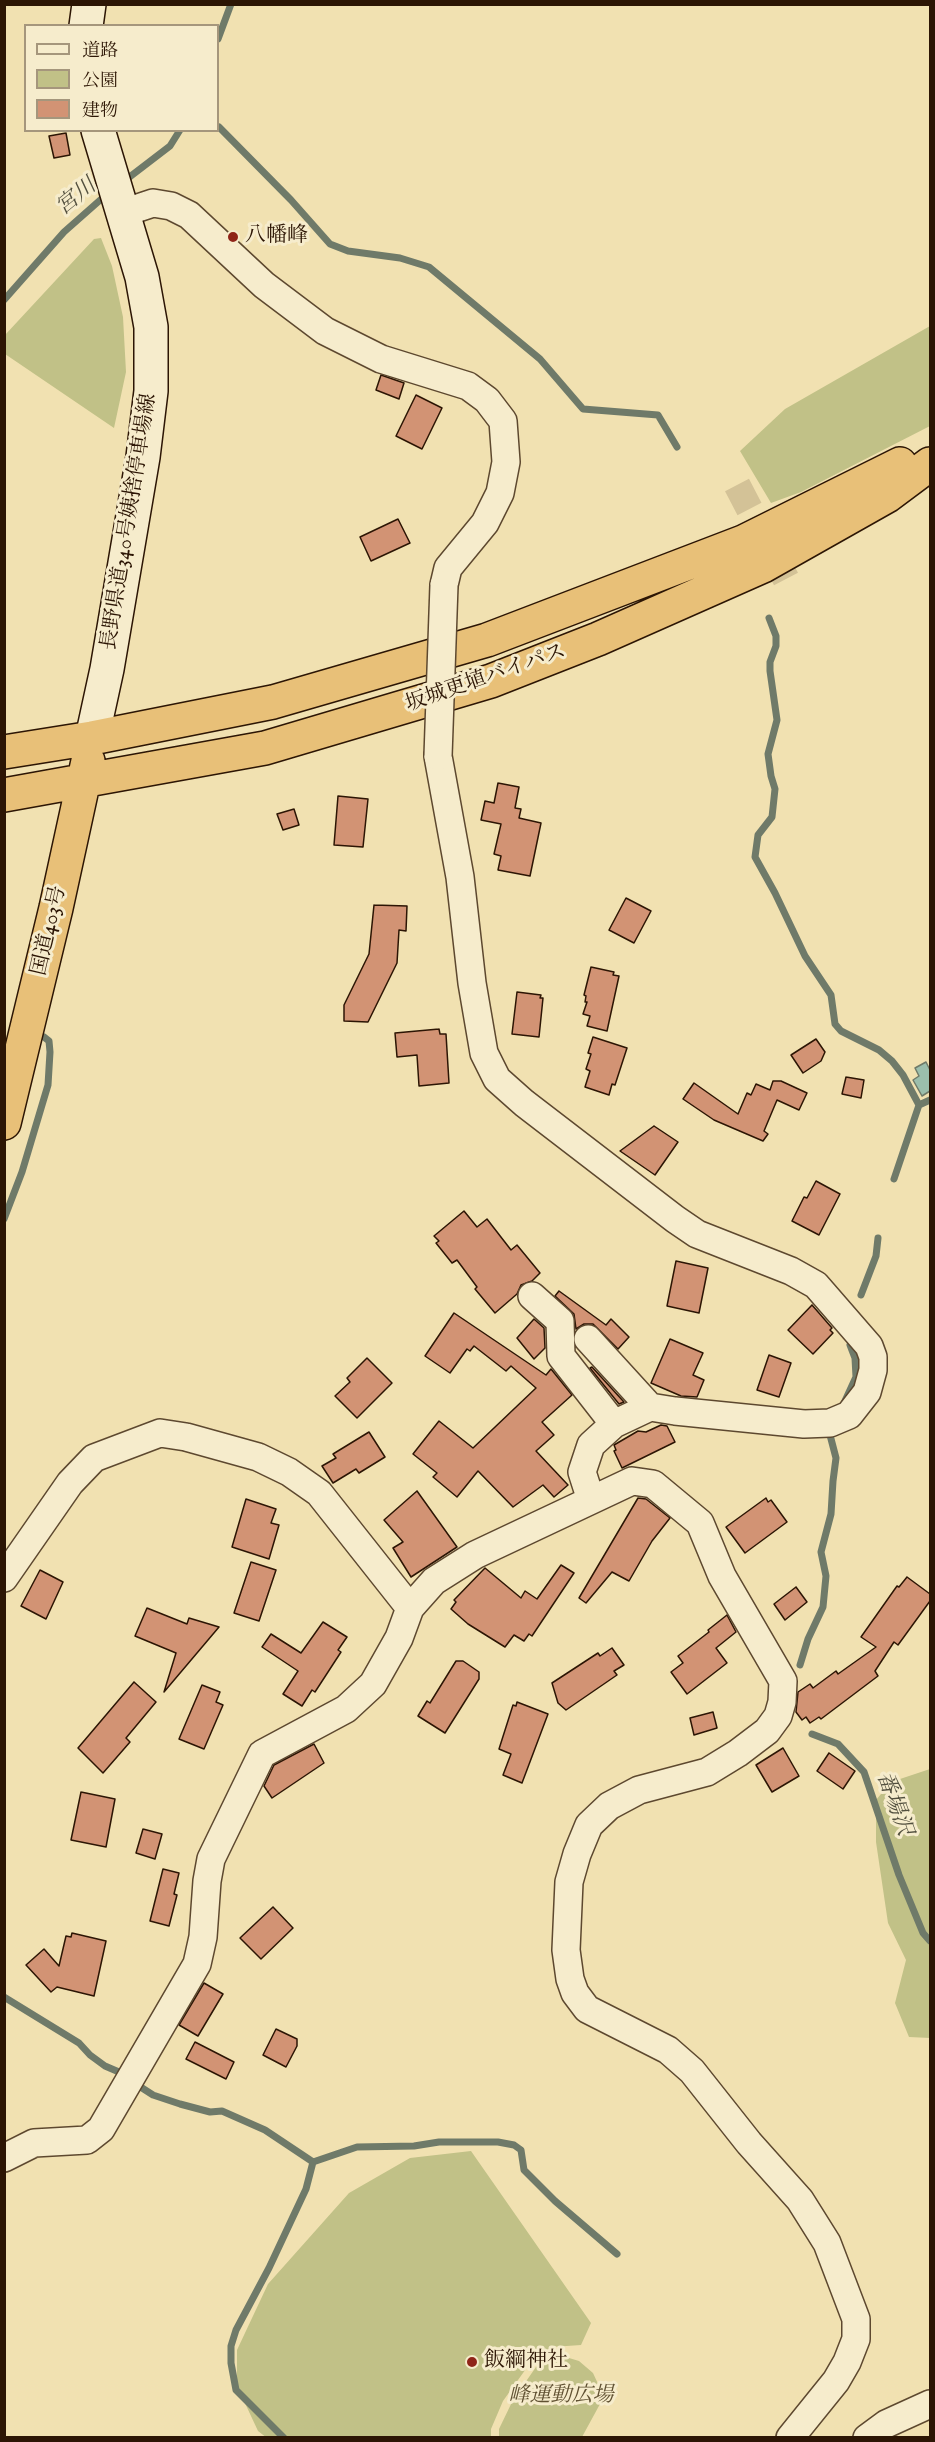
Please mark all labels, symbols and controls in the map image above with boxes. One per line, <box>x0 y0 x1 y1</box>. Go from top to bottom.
legend <box>24 24 219 132</box>
text: 道路 <box>82 40 118 63</box>
text: 公園 <box>82 70 118 93</box>
text: 建物 <box>82 100 118 123</box>
water label: 宮川 <box>52 174 102 222</box>
place label: 八幡峰 <box>245 224 308 250</box>
marker: 八幡峰 <box>226 230 240 244</box>
street label: 長野県道340号姨捨停車場線 <box>97 392 163 652</box>
street label: 坂城更埴バイパス <box>402 640 570 718</box>
street label: 国道403号 <box>27 884 73 978</box>
water label: 番場沢 <box>869 1768 917 1840</box>
place label: 飯綱神社 <box>484 2349 568 2375</box>
marker: 飯綱神社 <box>465 2355 479 2369</box>
park label: 峰運動広場 <box>509 2384 613 2410</box>

